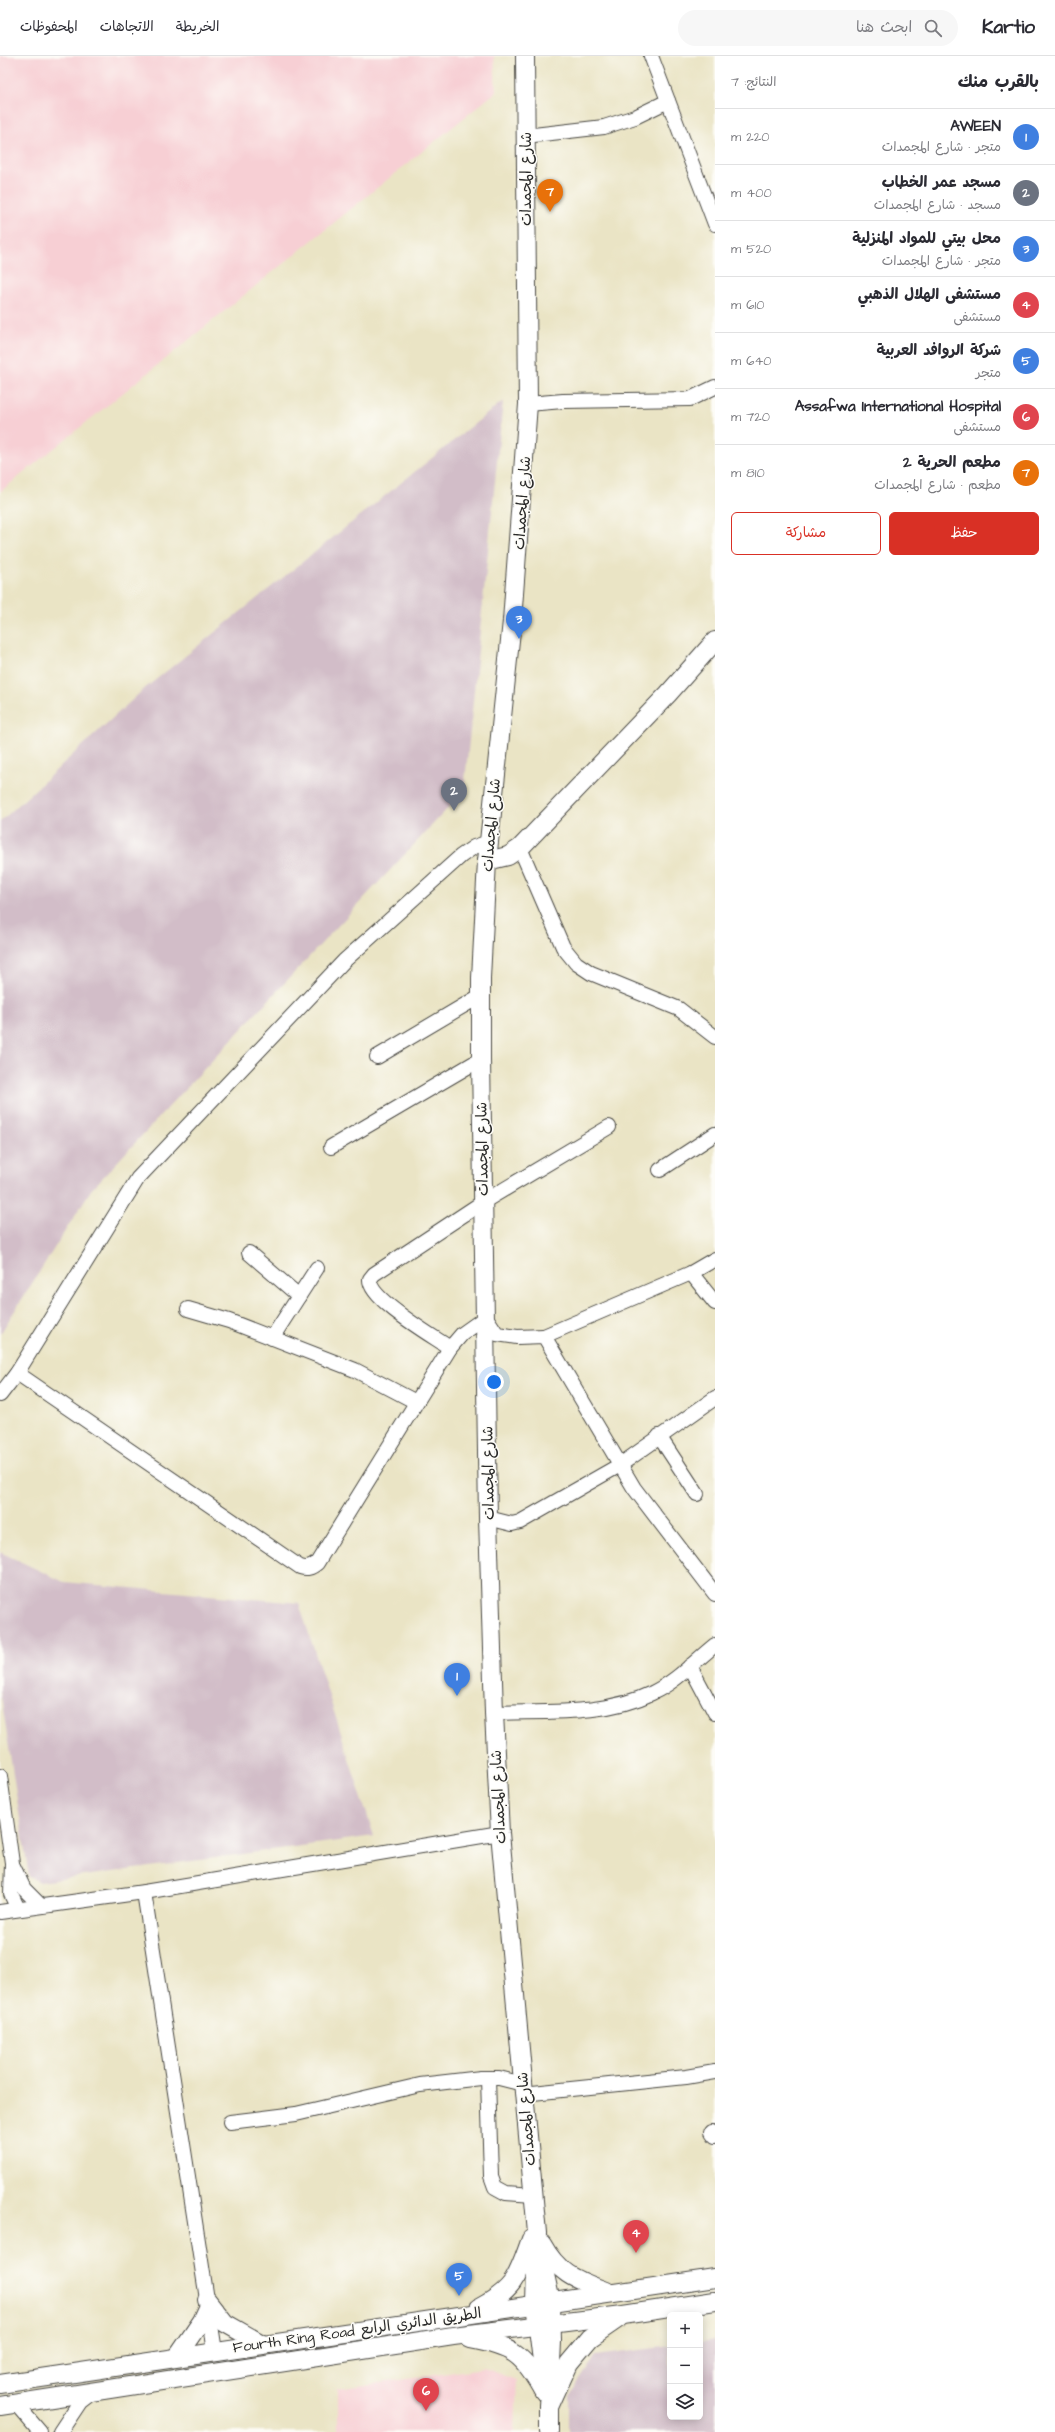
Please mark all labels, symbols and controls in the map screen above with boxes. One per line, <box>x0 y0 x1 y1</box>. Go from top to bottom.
search box <box>678 10 958 46</box>
text: Kartio <box>982 14 1035 41</box>
text: المحفوظات <box>20 17 78 37</box>
text: الاتجاهات <box>100 17 154 37</box>
text: الخريطة <box>176 17 219 37</box>
text: ابحث هنا <box>856 17 912 38</box>
icon: search <box>922 17 944 39</box>
text: بالقرب منك <box>958 70 1039 94</box>
text: النتائج: 7 <box>731 73 776 91</box>
text: AWEEN <box>950 116 1001 137</box>
text: 220 m <box>731 128 769 146</box>
text: 1 <box>1025 128 1027 146</box>
street label: شارع المجمدات <box>516 132 537 226</box>
text: متجر · شارع المجمدات <box>882 138 1001 156</box>
text: مسجد عمر الخطاب <box>882 172 1001 193</box>
pin: 7 <box>537 179 563 212</box>
text: 400 m <box>731 184 772 202</box>
text: 2 <box>1022 184 1030 202</box>
text: مسجد · شارع المجمدات <box>874 196 1001 214</box>
text: محل بيتي للمواد المنزلية <box>852 228 1001 249</box>
text: 520 m <box>731 240 771 258</box>
text: 3 <box>1023 240 1029 258</box>
text: متجر · شارع المجمدات <box>882 252 1001 270</box>
text: مستشفى الهلال الذهبي <box>858 284 1001 305</box>
text: 610 m <box>731 296 764 314</box>
text: 4 <box>1022 296 1030 314</box>
text: مستشفى <box>953 308 1001 326</box>
text: شركة الروافد العربية <box>877 340 1001 361</box>
text: 640 m <box>731 352 772 370</box>
text: 5 <box>1021 352 1031 370</box>
text: متجر <box>976 364 1001 382</box>
text: Assafwa International Hospital <box>795 396 1001 417</box>
text: 720 m <box>731 408 770 426</box>
text: 6 <box>1022 408 1030 426</box>
text: مستشفى <box>953 418 1001 436</box>
text: مطعم الحرية 2 <box>903 452 1001 473</box>
street label: شارع المجمدات <box>509 455 536 551</box>
text: 810 m <box>731 464 765 482</box>
text: 7 <box>1022 464 1030 482</box>
text: مطعم · شارع المجمدات <box>874 476 1001 494</box>
button: مشاركة <box>731 512 881 555</box>
button: حفظ <box>889 512 1039 555</box>
pin: 3 <box>506 606 532 639</box>
street label: شارع المجمدات <box>477 777 506 873</box>
pin: 2 <box>441 778 467 811</box>
street label: شارع المجمدات <box>471 1102 494 1196</box>
your location <box>484 1372 504 1392</box>
street label: شارع المجمدات <box>477 1426 500 1520</box>
pin: 1 <box>444 1663 470 1696</box>
street label: شارع المجمدات <box>486 1749 511 1845</box>
street label: شارع المجمدات <box>512 2071 541 2167</box>
pin: 4 <box>623 2220 649 2253</box>
pin: 5 <box>446 2263 472 2296</box>
street label: Fourth Ring Road الطريق الدائري الرابع <box>231 2303 483 2359</box>
map controls <box>667 2312 703 2420</box>
button: + <box>667 2312 703 2348</box>
button: − <box>667 2348 703 2384</box>
pin: 6 <box>413 2378 439 2411</box>
button: layers <box>667 2384 703 2420</box>

